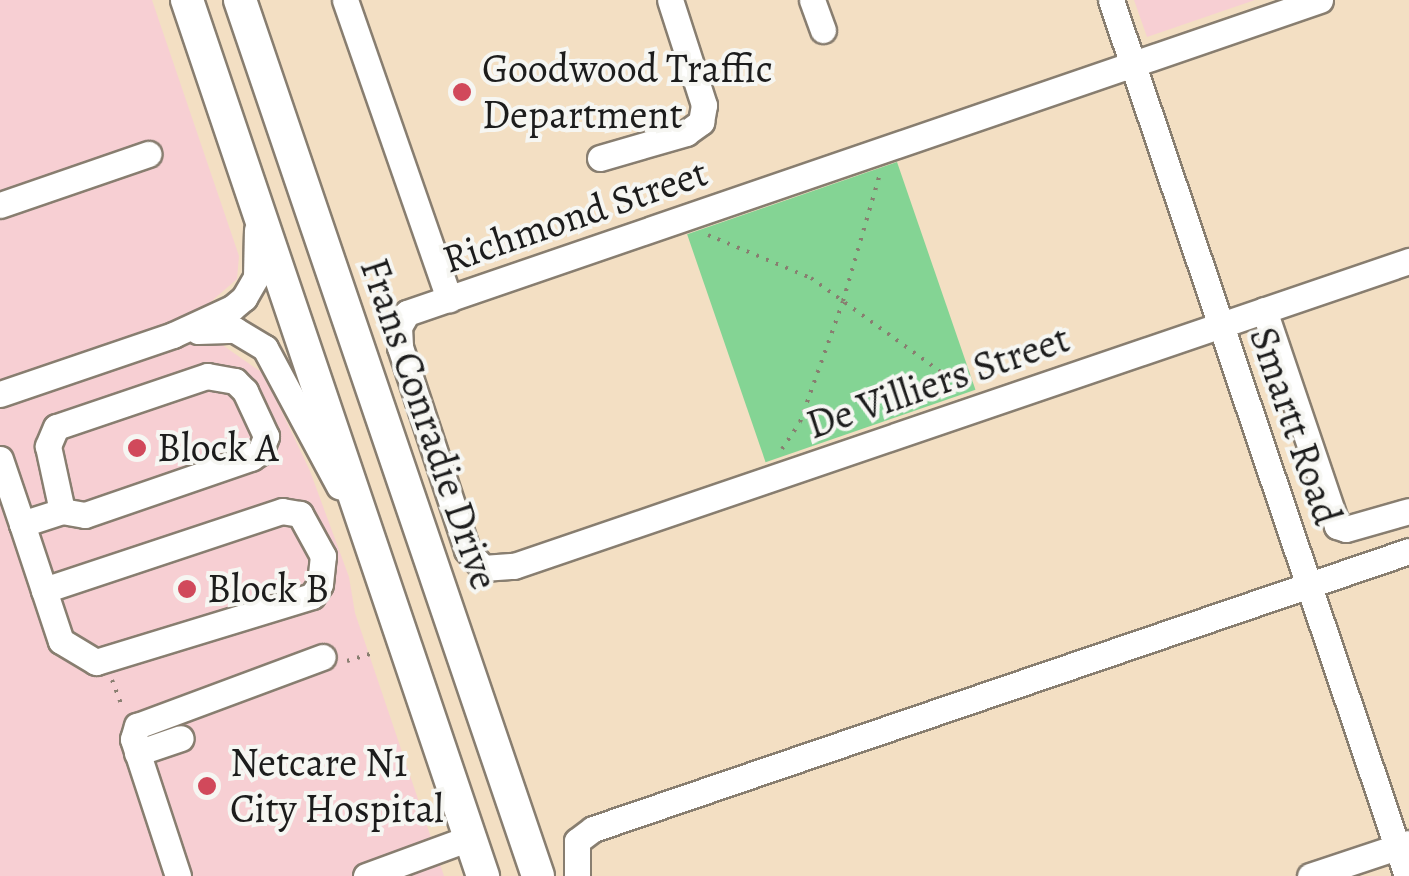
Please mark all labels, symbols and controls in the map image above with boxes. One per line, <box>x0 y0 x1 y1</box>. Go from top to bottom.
place label: Goodwood Traffic Department <box>482 45 773 139</box>
marker: Goodwood Traffic Department <box>451 81 473 103</box>
street label: Richmond Street <box>436 148 714 284</box>
street label: Frans Conradie Drive <box>350 252 508 596</box>
street label: De Villiers Street <box>800 315 1076 449</box>
street label: Smartt Road <box>1239 321 1351 531</box>
place label: Block A <box>157 424 279 472</box>
marker: Block A <box>126 437 148 459</box>
place label: Block B <box>207 565 329 613</box>
marker: Block B <box>176 578 198 600</box>
place label: Netcare N1 City Hospital <box>230 739 444 833</box>
marker: Netcare N1 City Hospital <box>194 773 220 799</box>

